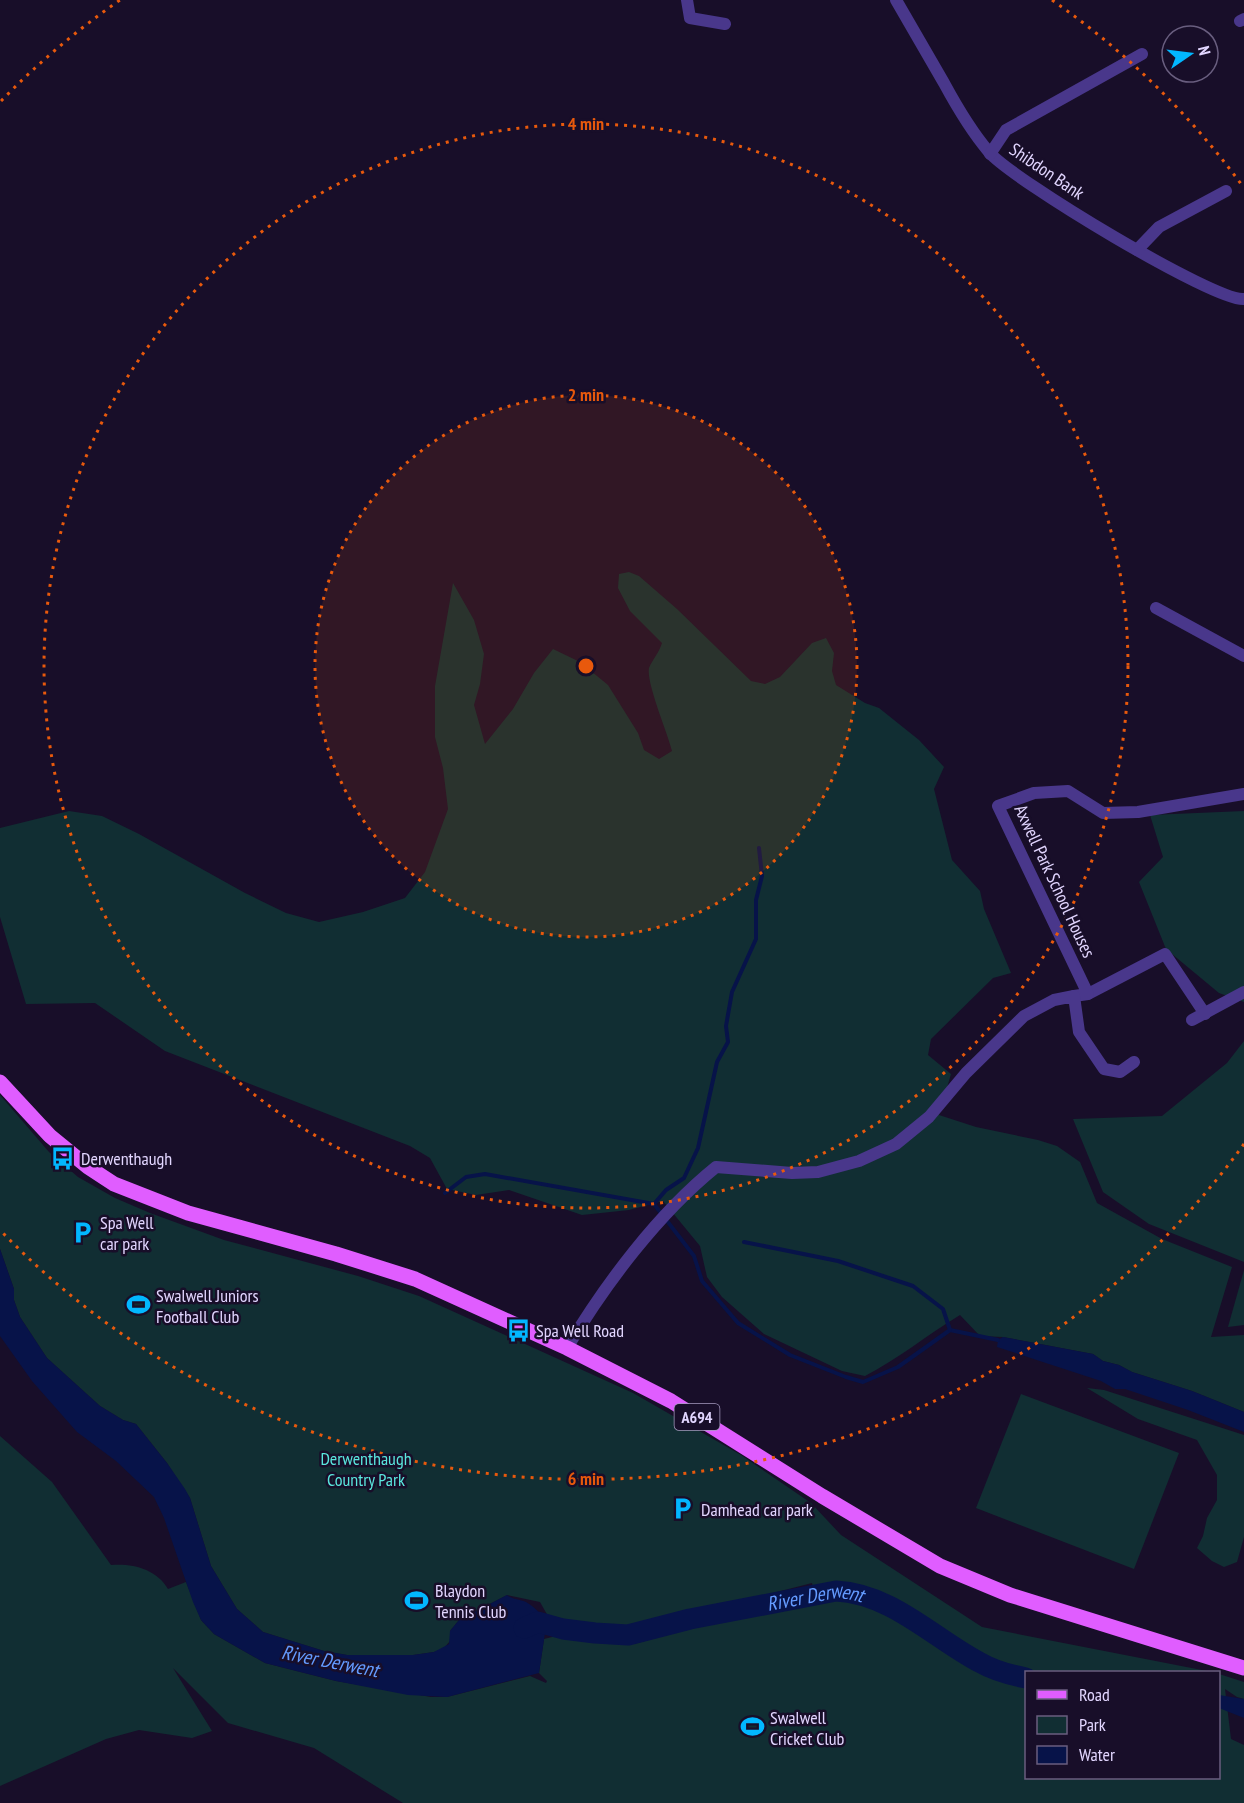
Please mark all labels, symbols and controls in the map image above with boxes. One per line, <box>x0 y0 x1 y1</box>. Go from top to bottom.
north arrow <box>1160 24 1220 84</box>
text: N <box>1194 44 1215 57</box>
text: 4 min <box>568 112 604 135</box>
street label: Shibdon Bank <box>1005 138 1089 204</box>
text: 2 min <box>568 383 604 406</box>
centre of rings <box>576 656 596 676</box>
street label: Axwell Park School Houses <box>1009 801 1101 961</box>
bus stop icon: Derwenthaugh <box>50 1145 76 1171</box>
place label: Derwenthaugh <box>81 1147 172 1170</box>
place label: Spa Well car park <box>100 1211 154 1255</box>
parking icon: Spa Well car park <box>69 1219 95 1245</box>
place label: Swalwell Juniors Football Club <box>156 1284 259 1328</box>
sports icon: Swalwell Juniors Football Club <box>125 1292 151 1318</box>
bus stop icon: Spa Well Road <box>505 1317 531 1343</box>
place label: Spa Well Road <box>536 1319 624 1342</box>
road number: A694 <box>674 1404 720 1430</box>
park label: Derwenthaugh Country Park <box>320 1447 412 1491</box>
text: 6 min <box>568 1467 604 1490</box>
parking icon: Damhead car park <box>670 1496 696 1522</box>
place label: Damhead car park <box>701 1498 813 1521</box>
water label: River Derwent <box>765 1577 869 1617</box>
place label: Blaydon Tennis Club <box>435 1579 506 1623</box>
sports icon: Blaydon Tennis Club <box>404 1587 430 1613</box>
water label: River Derwent <box>279 1639 383 1684</box>
legend <box>1025 1671 1220 1779</box>
text: Road <box>1079 1683 1110 1706</box>
place label: Swalwell Cricket Club <box>770 1706 845 1750</box>
text: Park <box>1079 1713 1106 1736</box>
sports icon: Swalwell Cricket Club <box>739 1714 765 1740</box>
text: Water <box>1079 1743 1115 1766</box>

